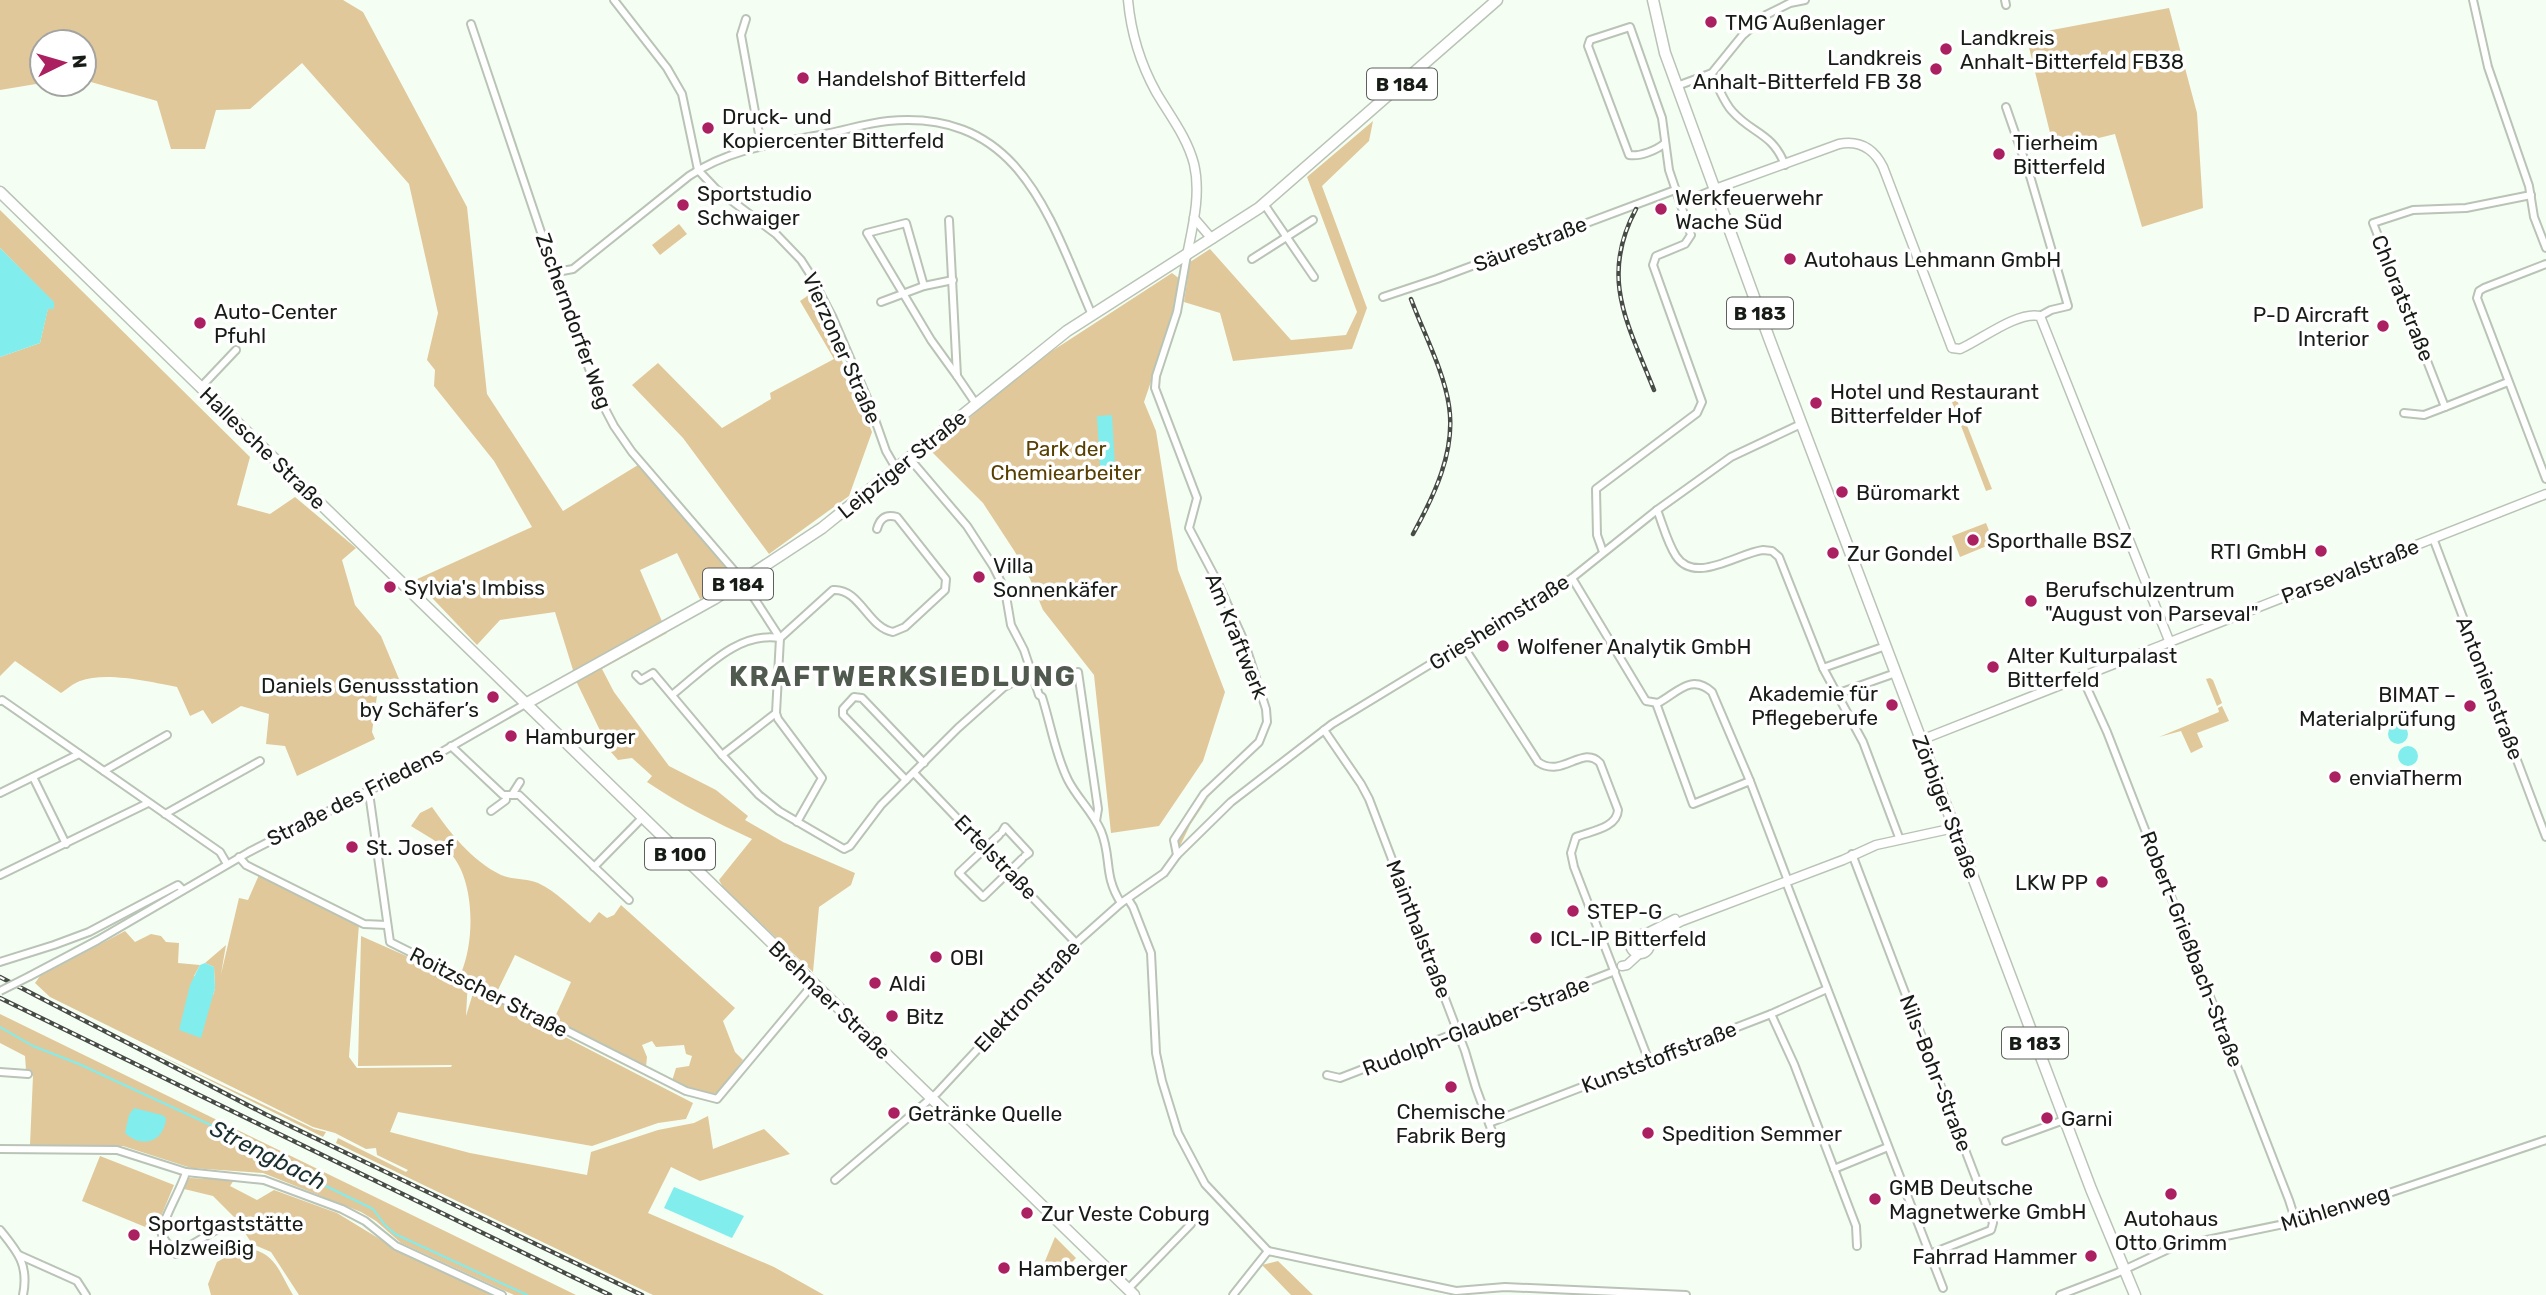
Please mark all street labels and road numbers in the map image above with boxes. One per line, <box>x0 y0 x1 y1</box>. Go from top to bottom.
road number: B 184 <box>1367 68 1437 100</box>
street label: Säurestraße <box>1470 211 1590 277</box>
street label: Zscherndorfer Weg <box>531 230 617 412</box>
street label: Chloratstraße <box>2366 231 2440 365</box>
street label: Vierzoner Straße <box>797 268 887 428</box>
road number: B 183 <box>1727 298 1793 328</box>
street label: Hallesche Straße <box>195 382 331 514</box>
street label: Leipziger Straße <box>833 404 971 524</box>
street label: Parsevalstraße <box>2278 533 2422 609</box>
road number: B 184 <box>703 568 773 600</box>
street label: Griesheimstraße <box>1424 569 1574 675</box>
street label: Am Kraftwerk <box>1200 570 1274 703</box>
street label: Antonienstraße <box>2451 613 2529 763</box>
street label: Zörbiger Straße <box>1907 732 1985 882</box>
street label: Straße des Friedens <box>263 741 447 851</box>
street label: Ertelstraße <box>949 809 1043 905</box>
street label: Robert-Grießbach-Straße <box>2135 828 2249 1070</box>
road number: B 100 <box>645 838 715 870</box>
street label: Mainthalstraße <box>1381 856 1457 1002</box>
street label: Brehnaer Straße <box>764 935 896 1065</box>
street label: Elektronstraße <box>969 935 1085 1057</box>
street label: Roitzscher Straße <box>406 941 572 1043</box>
street label: Rudolph-Glauber-Straße <box>1359 971 1593 1081</box>
street label: Nils-Bohr-Straße <box>1895 991 1977 1155</box>
street label: Kunststoffstraße <box>1578 1016 1740 1098</box>
road number: B 183 <box>2002 1028 2068 1058</box>
street label: Mühlenweg <box>2278 1180 2392 1236</box>

